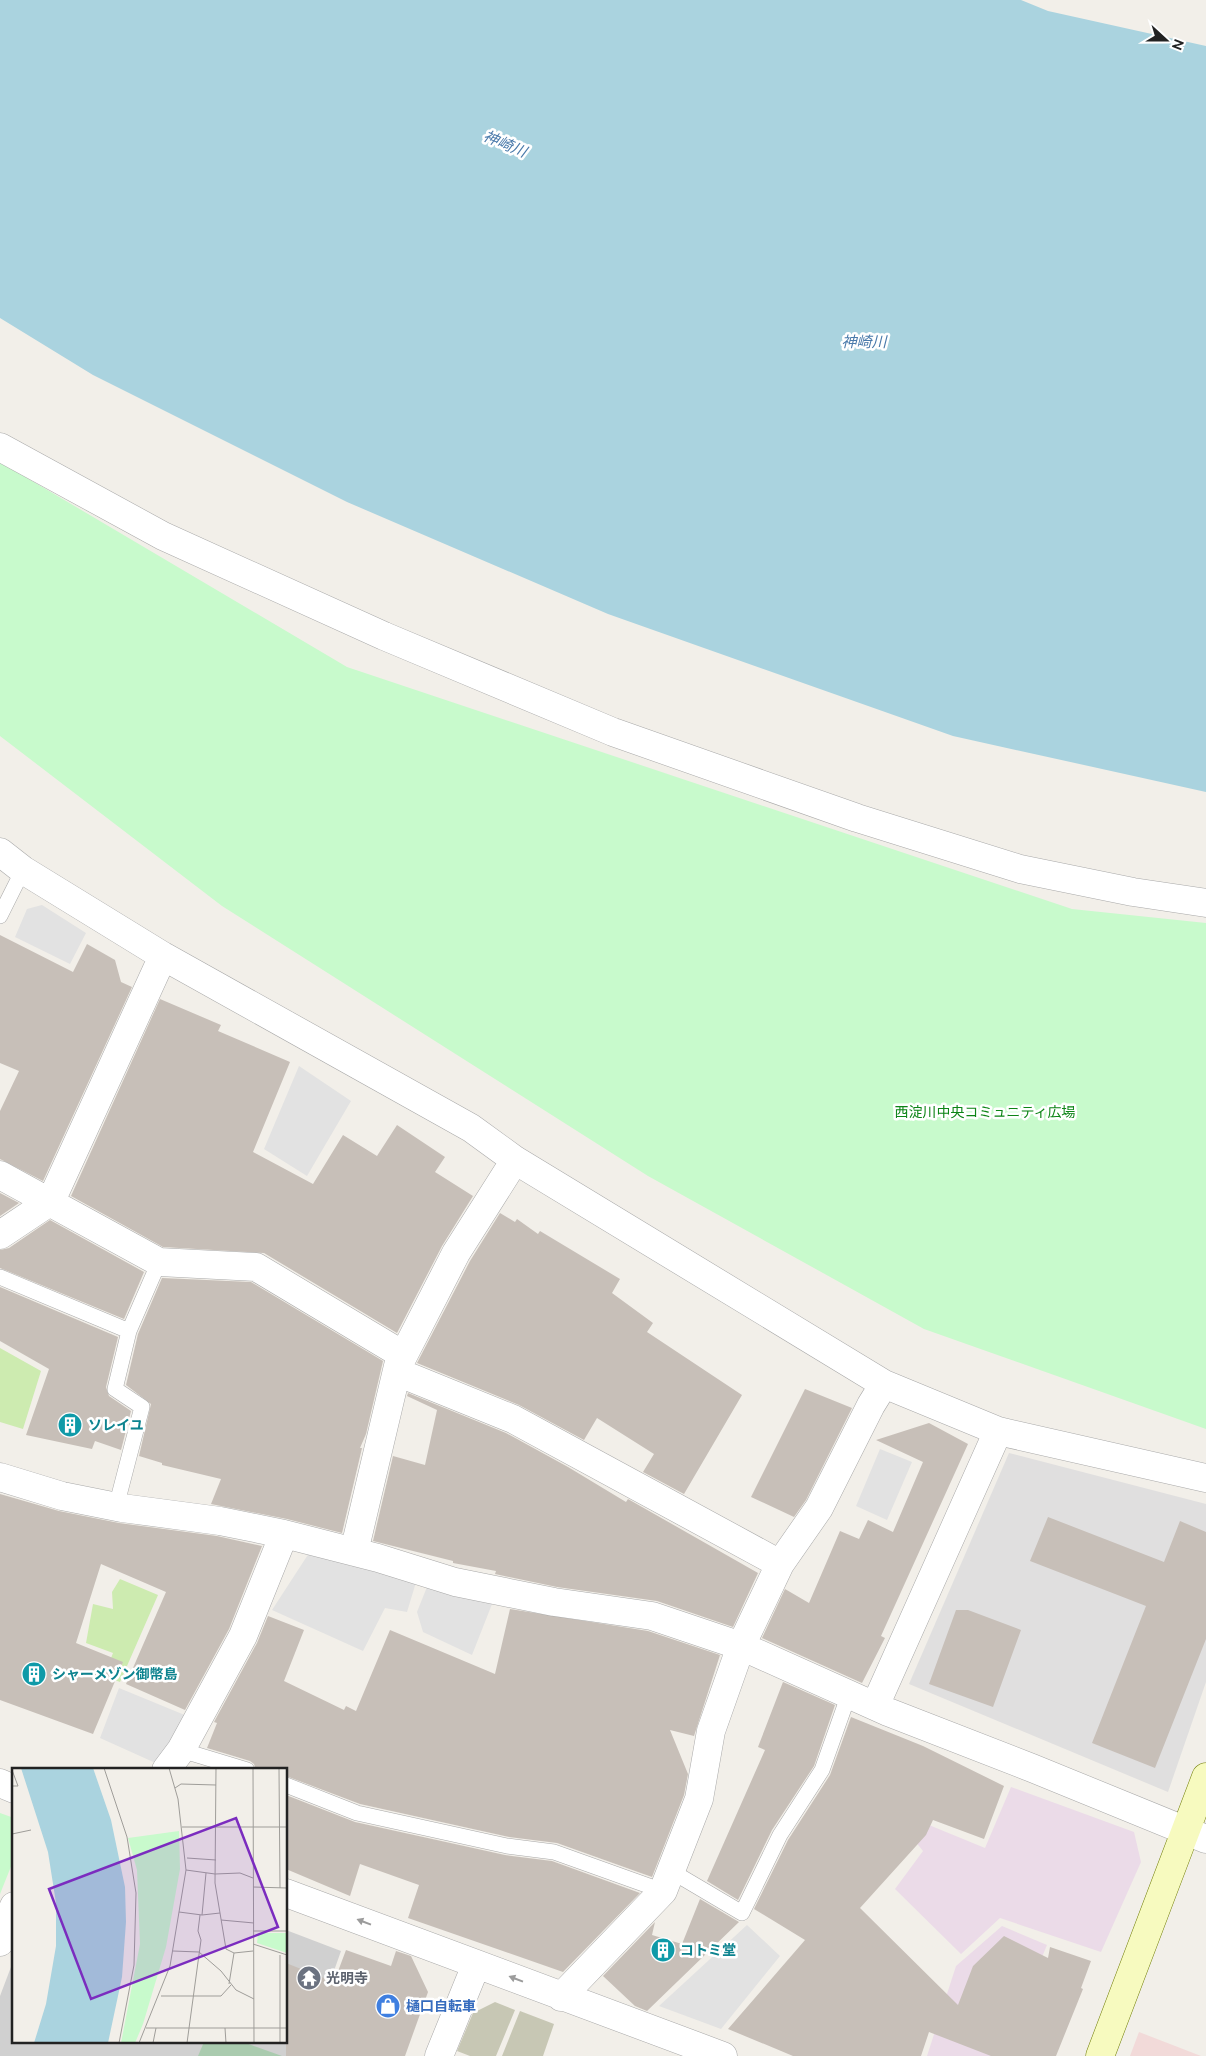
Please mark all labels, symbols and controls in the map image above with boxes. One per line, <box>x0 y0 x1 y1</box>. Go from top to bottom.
north arrow <box>1141 15 1191 65</box>
text: N <box>1169 37 1187 52</box>
water label: 神崎川 <box>481 127 531 161</box>
water label: 神崎川 <box>841 333 888 350</box>
park label: 西淀川中央コミュニティ広場 <box>894 1104 1076 1120</box>
building icon: ソレイユ <box>57 1412 83 1438</box>
place label: ソレイユ <box>88 1417 144 1433</box>
building icon: シャーメゾン御幣島 <box>21 1661 47 1687</box>
place label: シャーメゾン御幣島 <box>52 1666 177 1682</box>
inset map <box>12 1768 288 2044</box>
one-way arrow <box>356 1918 371 1926</box>
building icon: コトミ堂 <box>650 1937 676 1963</box>
place label: コトミ堂 <box>680 1942 736 1958</box>
temple icon: 光明寺 <box>296 1965 322 1991</box>
place label: 光明寺 <box>326 1970 368 1986</box>
one-way arrow <box>509 1975 523 1983</box>
shop icon: 樋口自転車 <box>375 1993 401 2019</box>
place label: 樋口自転車 <box>406 1998 476 2014</box>

